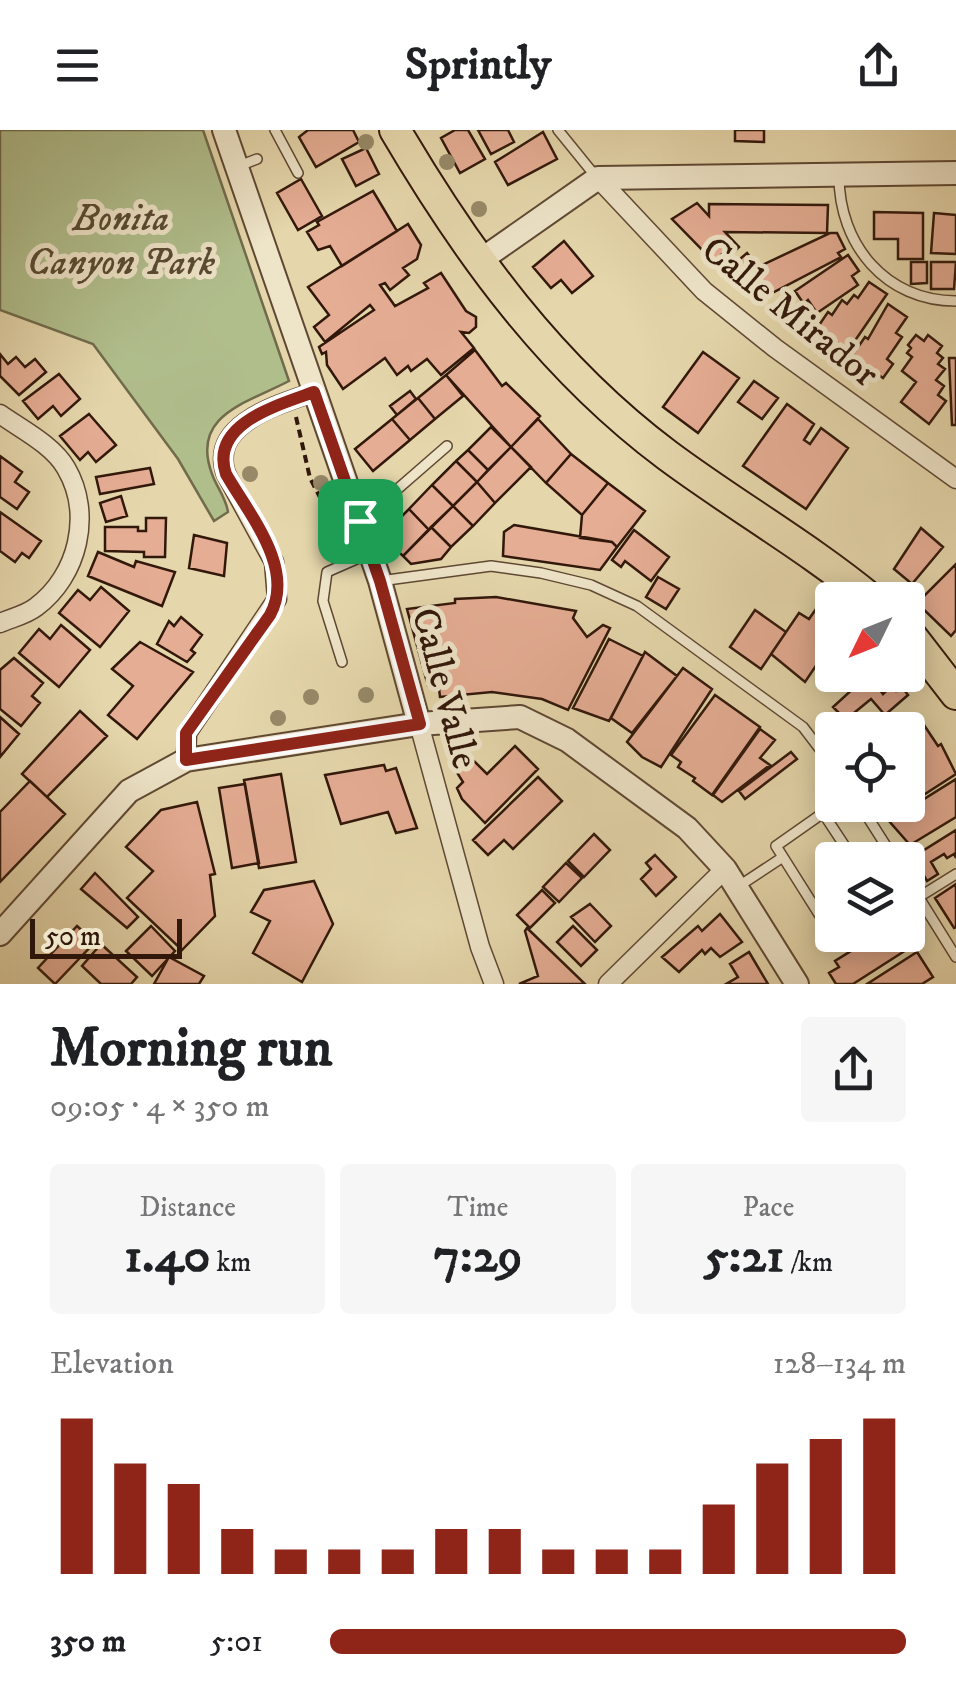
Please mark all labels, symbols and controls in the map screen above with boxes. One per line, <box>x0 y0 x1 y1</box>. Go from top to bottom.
text: Sprintly <box>405 37 551 93</box>
icon: menu <box>50 38 105 93</box>
icon: share <box>851 38 906 93</box>
park label: Bonita Canyon Park <box>27 195 215 287</box>
street label: Calle Mirador <box>691 226 888 399</box>
pin <box>318 479 403 564</box>
icon: arrive <box>333 494 388 549</box>
north arrow <box>815 582 925 692</box>
map controls <box>815 582 925 952</box>
street label: Calle Valle <box>400 603 489 774</box>
button: locate <box>815 712 925 822</box>
button: layers <box>815 842 925 952</box>
scale bar <box>30 914 182 958</box>
text: 50 m <box>45 919 101 954</box>
text: Morning run <box>50 1015 332 1084</box>
button: share <box>801 1017 906 1122</box>
text: 09:05 · 4 × 350 m <box>50 1087 269 1127</box>
text: Distance <box>139 1190 236 1225</box>
text: Time <box>448 1190 508 1225</box>
text: Pace <box>742 1190 794 1225</box>
text: 1.40 <box>124 1225 210 1288</box>
text: 7:29 <box>434 1225 522 1288</box>
text: 5:21 <box>704 1225 784 1288</box>
text: km <box>210 1245 251 1280</box>
text: /km <box>784 1245 833 1280</box>
text: Elevation <box>50 1344 174 1384</box>
text: 128–134 m <box>773 1344 906 1384</box>
text: 350 m <box>50 1622 126 1662</box>
text: 5:01 <box>210 1622 263 1662</box>

